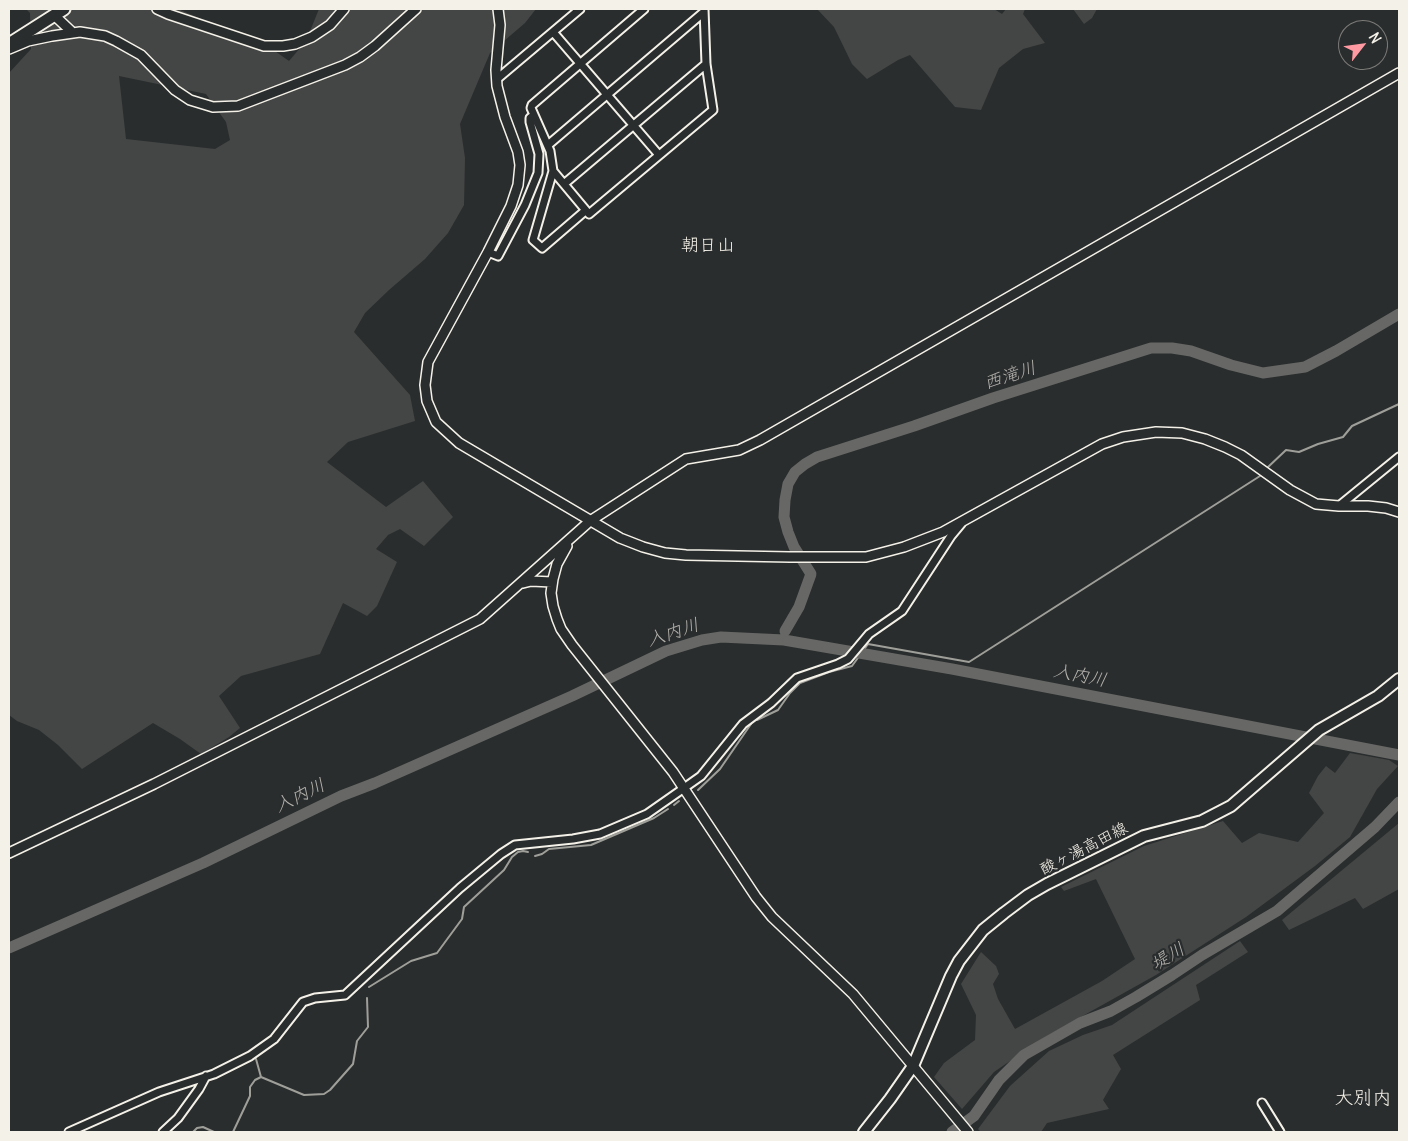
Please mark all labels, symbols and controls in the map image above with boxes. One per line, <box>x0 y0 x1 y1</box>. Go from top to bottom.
north arrow <box>1338 20 1388 70</box>
text: N <box>1365 29 1385 47</box>
district label: 朝日山 <box>681 235 735 257</box>
water label: 西滝川 <box>981 357 1039 395</box>
water label: 入内川 <box>644 614 702 652</box>
water label: 入内川 <box>1051 660 1109 692</box>
water label: 入内川 <box>271 774 329 818</box>
street label: 酸ヶ湯高田線 <box>1037 819 1131 879</box>
water label: 堤川 <box>1147 938 1189 976</box>
district label: 大別内 <box>1335 1088 1391 1110</box>

